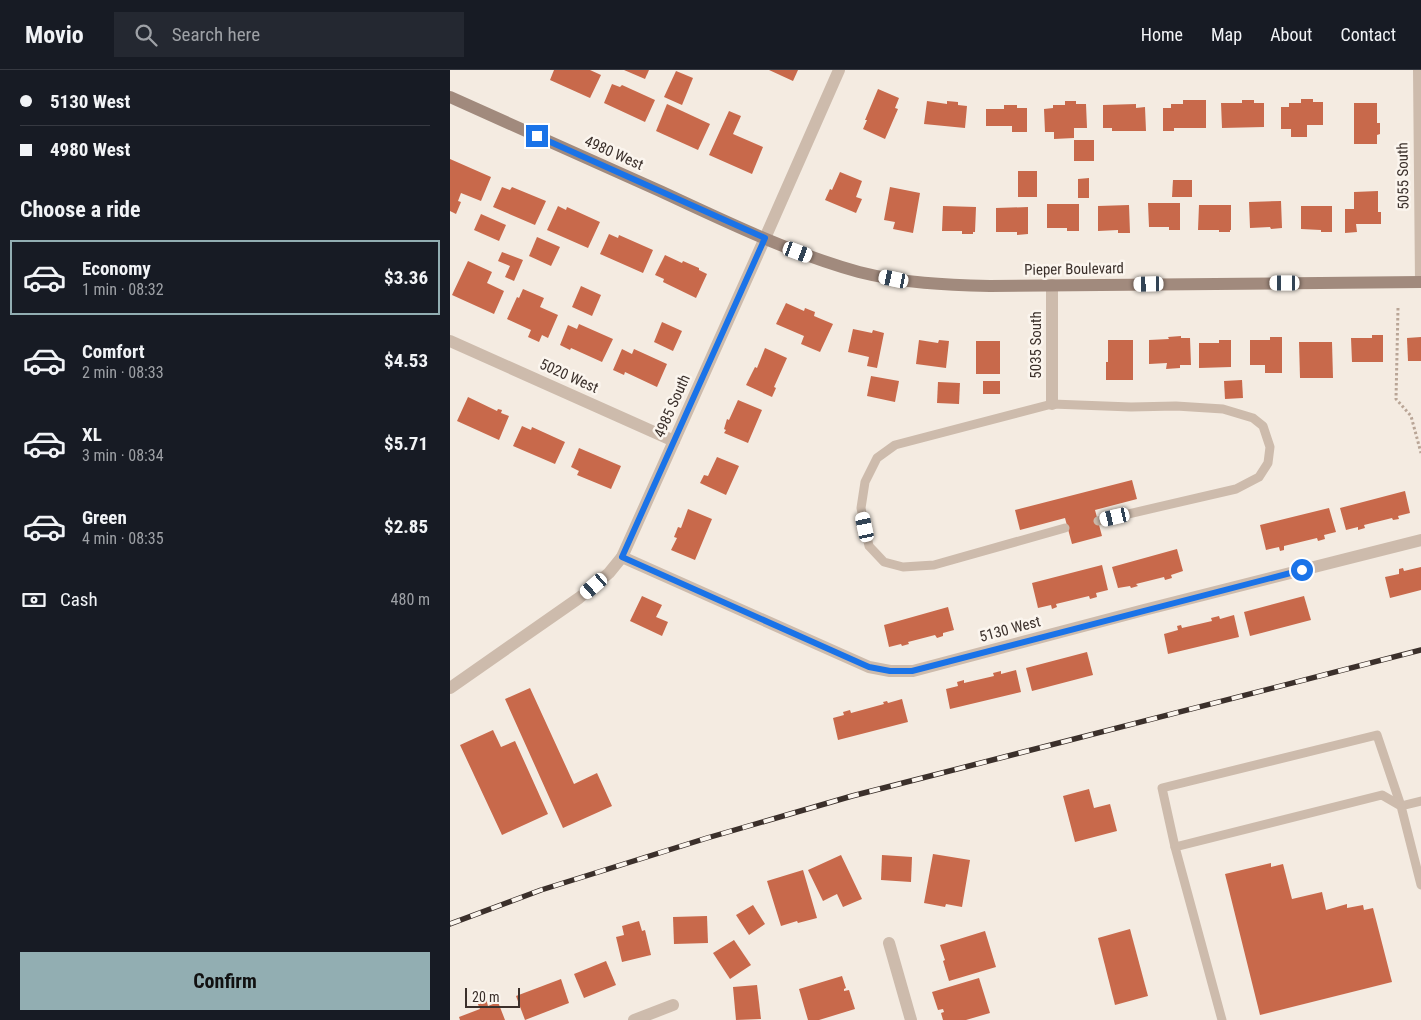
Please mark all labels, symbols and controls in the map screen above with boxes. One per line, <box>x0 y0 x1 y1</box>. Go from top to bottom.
search box <box>114 12 464 57</box>
text: Movio <box>25 21 84 49</box>
icon: search <box>132 21 160 49</box>
text: Search here <box>172 23 260 46</box>
text: Home <box>1141 24 1183 45</box>
text: Map <box>1211 24 1242 45</box>
text: About <box>1270 24 1312 45</box>
text: Contact <box>1340 24 1396 45</box>
text: 5130 West <box>50 90 130 113</box>
route end <box>526 125 548 147</box>
street label: 4980 West <box>582 132 646 174</box>
text: 4980 West <box>50 138 130 161</box>
street label: 5055 South <box>1393 142 1413 210</box>
text: Choose a ride <box>20 197 141 222</box>
car <box>781 240 814 264</box>
icon: car <box>22 255 67 300</box>
text: Economy <box>82 257 151 280</box>
street label: Pieper Boulevard <box>1024 259 1124 279</box>
text: $3.36 <box>384 266 428 289</box>
car <box>877 269 910 289</box>
car <box>1133 276 1164 292</box>
car <box>1270 276 1300 291</box>
text: 1 min · 08:32 <box>82 280 164 299</box>
street label: 5035 South <box>1027 311 1045 379</box>
icon: car <box>22 338 67 383</box>
text: Comfort <box>82 340 145 363</box>
text: $4.53 <box>384 349 428 372</box>
street label: 5020 West <box>537 355 601 397</box>
text: 2 min · 08:33 <box>82 363 164 382</box>
street label: 4985 South <box>650 372 694 440</box>
icon: car <box>22 421 67 466</box>
text: XL <box>82 423 102 446</box>
text: $5.71 <box>384 432 428 455</box>
text: 3 min · 08:34 <box>82 446 164 465</box>
icon: car <box>22 504 67 549</box>
text: Green <box>82 506 127 529</box>
car <box>1098 506 1131 528</box>
car <box>854 511 875 543</box>
text: $2.85 <box>384 515 428 538</box>
text: 4 min · 08:35 <box>82 529 164 548</box>
route start <box>1291 559 1313 581</box>
car <box>577 570 610 602</box>
icon: cash <box>20 586 48 614</box>
text: Cash <box>60 588 98 611</box>
text: 480 m <box>391 590 430 609</box>
street label: 5130 West <box>977 612 1043 646</box>
button: Confirm <box>20 952 430 1010</box>
scale bar <box>465 985 520 1008</box>
text: 20 m <box>472 989 500 1005</box>

